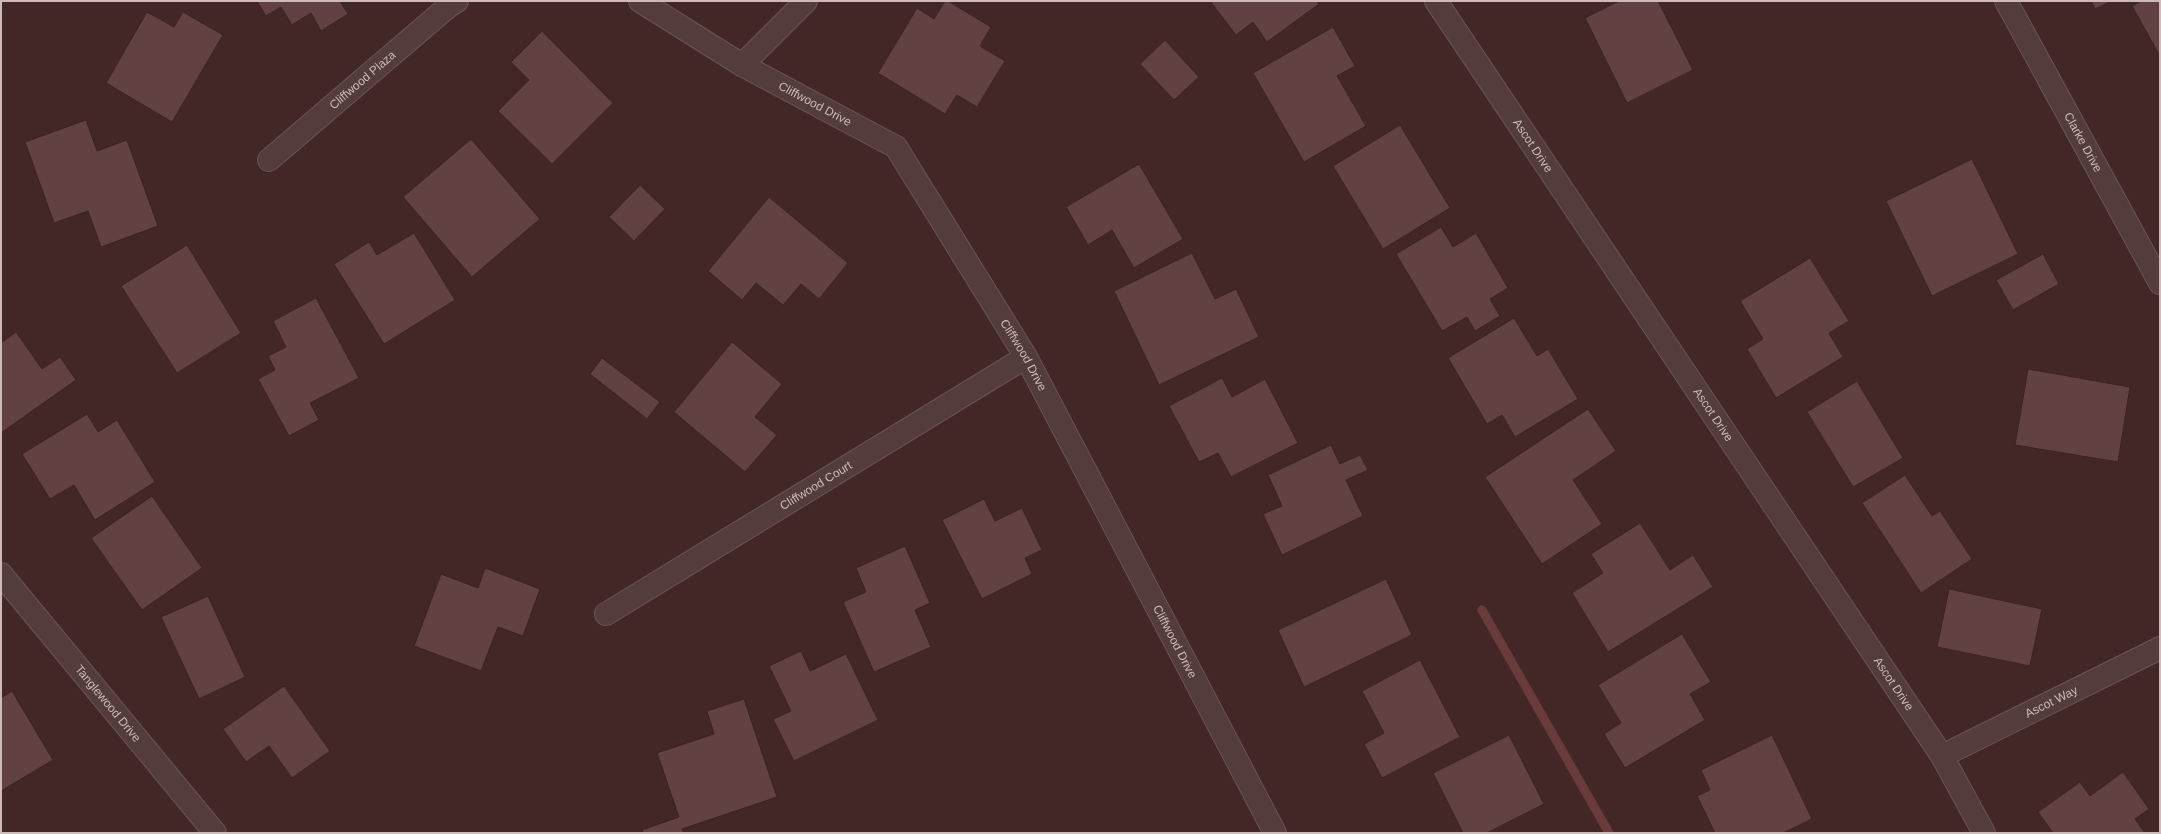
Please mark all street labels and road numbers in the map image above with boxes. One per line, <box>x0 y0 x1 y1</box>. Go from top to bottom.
street label: Cliffwood Plaza <box>327 48 399 112</box>
street label: Cliffwood Drive <box>776 79 854 129</box>
street label: Clarke Drive <box>2061 110 2105 175</box>
street label: Ascot Drive <box>1510 116 1556 175</box>
street label: Cliffwood Drive <box>997 317 1050 394</box>
street label: Ascot Drive <box>1690 385 1736 444</box>
street label: Cliffwood Court <box>777 458 855 513</box>
street label: Cliffwood Drive <box>1150 603 1200 681</box>
street label: Ascot Drive <box>1871 654 1917 713</box>
street label: Tanglewood Drive <box>72 662 144 745</box>
street label: Ascot Way <box>2023 683 2080 721</box>

